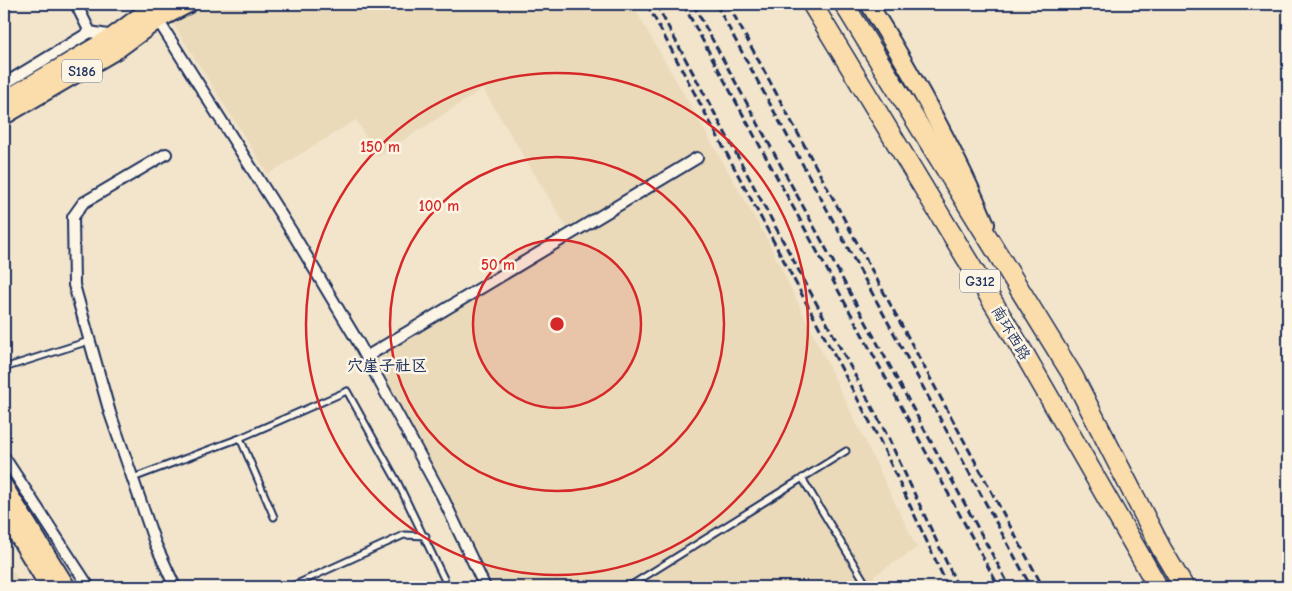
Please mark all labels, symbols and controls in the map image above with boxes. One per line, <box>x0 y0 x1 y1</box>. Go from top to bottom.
road number: S186 <box>62 59 102 82</box>
text: 150 m <box>360 138 400 156</box>
text: 100 m <box>419 197 459 215</box>
text: 50 m <box>481 256 515 274</box>
road number: G312 <box>960 270 1000 292</box>
street label: 南环西路 <box>988 303 1034 363</box>
centre of rings <box>548 315 566 333</box>
district label: 穴崖子社区 <box>347 357 427 375</box>

